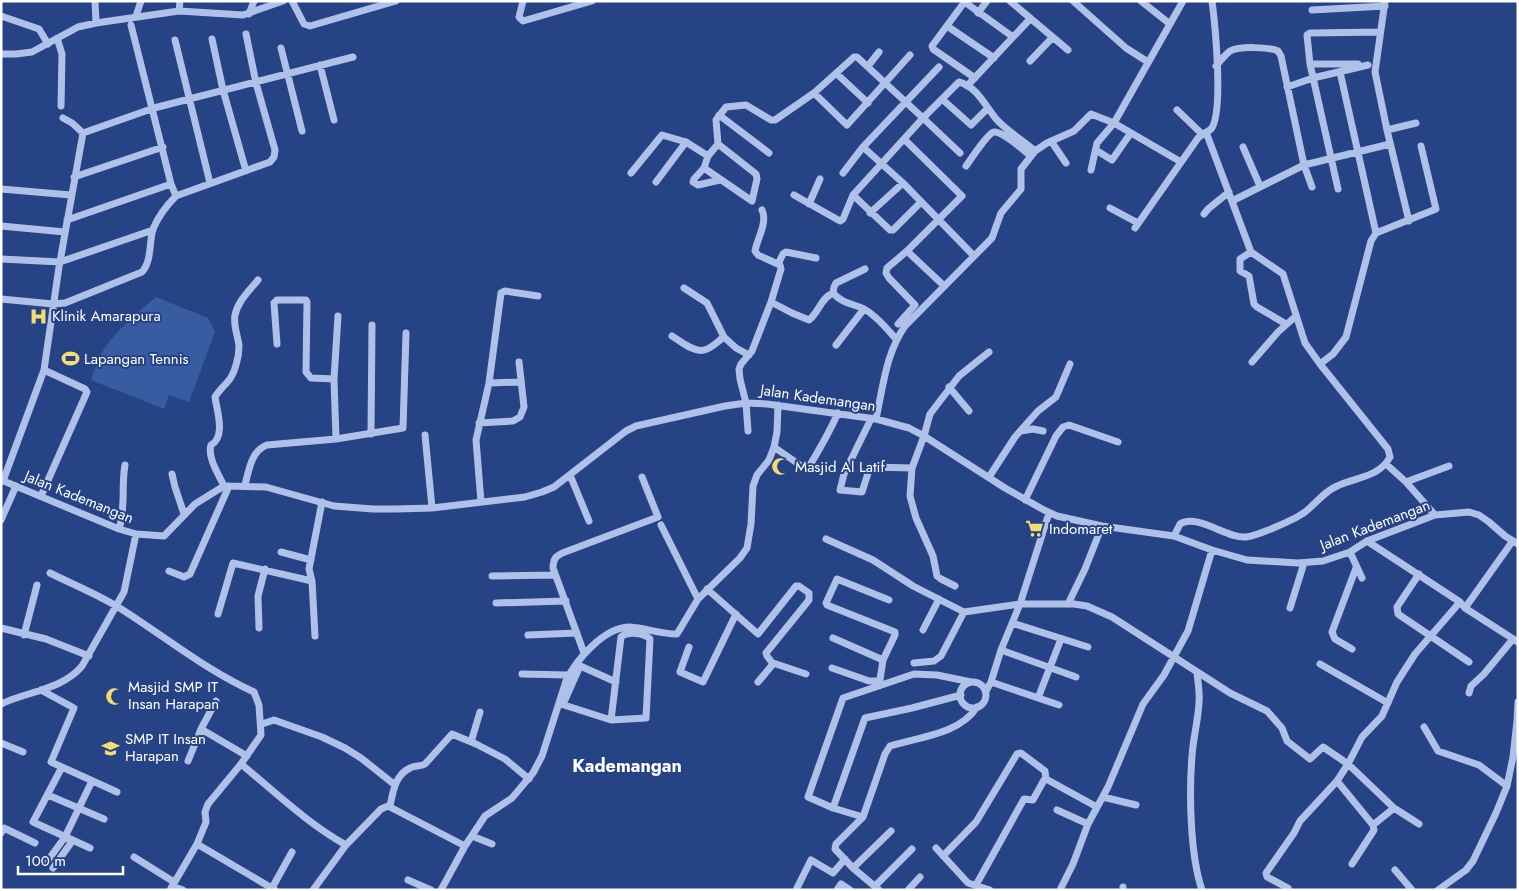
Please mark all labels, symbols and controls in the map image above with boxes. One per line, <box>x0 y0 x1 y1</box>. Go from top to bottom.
place label: Klinik Amarapura <box>52 305 161 327</box>
hospital icon: Klinik Amarapura <box>28 306 48 326</box>
place label: Lapangan Tennis <box>84 348 189 370</box>
sports icon: Lapangan Tennis <box>60 349 80 369</box>
street label: Jalan Kademangan <box>757 379 877 417</box>
place label: Masjid Al Latif <box>795 456 885 478</box>
mosque icon: Masjid Al Latif <box>771 457 791 477</box>
street label: Jalan Kademangan <box>19 464 137 529</box>
street label: Jalan Kademangan <box>1315 494 1433 557</box>
place label: Indomaret <box>1049 518 1113 540</box>
supermarket icon: Indomaret <box>1025 519 1045 539</box>
place label: Masjid SMP IT Insan Harapan <box>128 676 219 715</box>
mosque icon: Masjid SMP IT Insan Harapan <box>104 686 124 706</box>
place label: SMP IT Insan Harapan <box>125 728 206 767</box>
school or university icon: SMP IT Insan Harapan <box>101 738 121 758</box>
district label: Kademangan <box>572 753 682 779</box>
scale bar <box>18 844 122 876</box>
text: 100 m <box>25 850 66 872</box>

